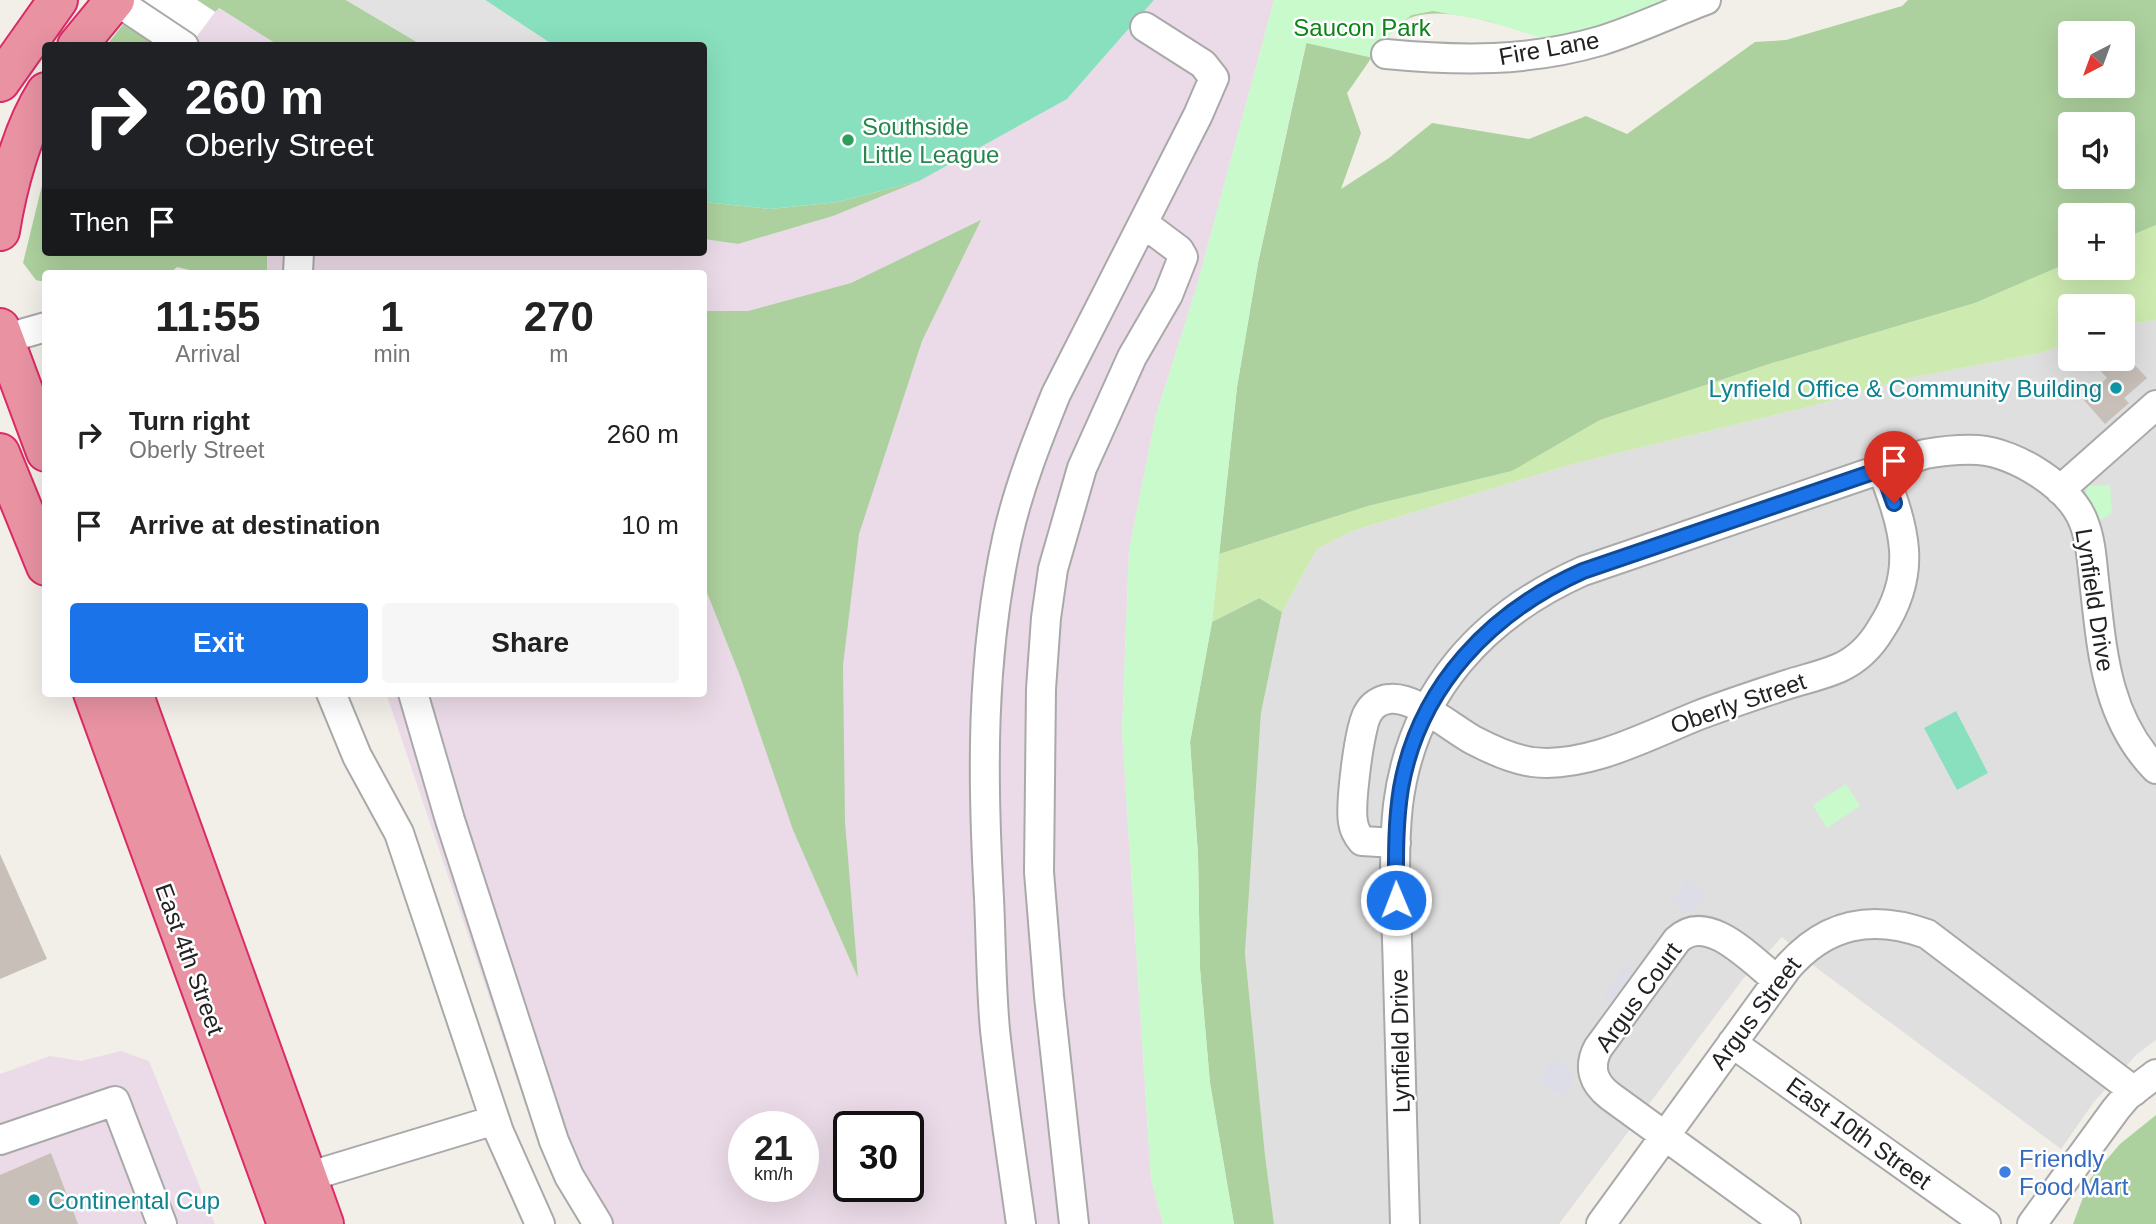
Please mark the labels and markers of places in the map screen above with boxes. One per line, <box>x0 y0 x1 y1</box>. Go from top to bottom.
place label: Southside Little League <box>862 113 999 168</box>
marker: Southside Little League <box>840 132 856 148</box>
place label: Lynfield Office & Community Building <box>1708 375 2102 402</box>
marker: Lynfield Office & Community Building <box>2108 380 2124 396</box>
pin <box>1864 431 1924 503</box>
place label: Friendly Food Mart <box>2019 1145 2129 1200</box>
marker: Friendly Food Mart <box>1997 1164 2013 1180</box>
place label: Continental Cup <box>48 1187 220 1214</box>
marker: Continental Cup <box>26 1192 42 1208</box>

